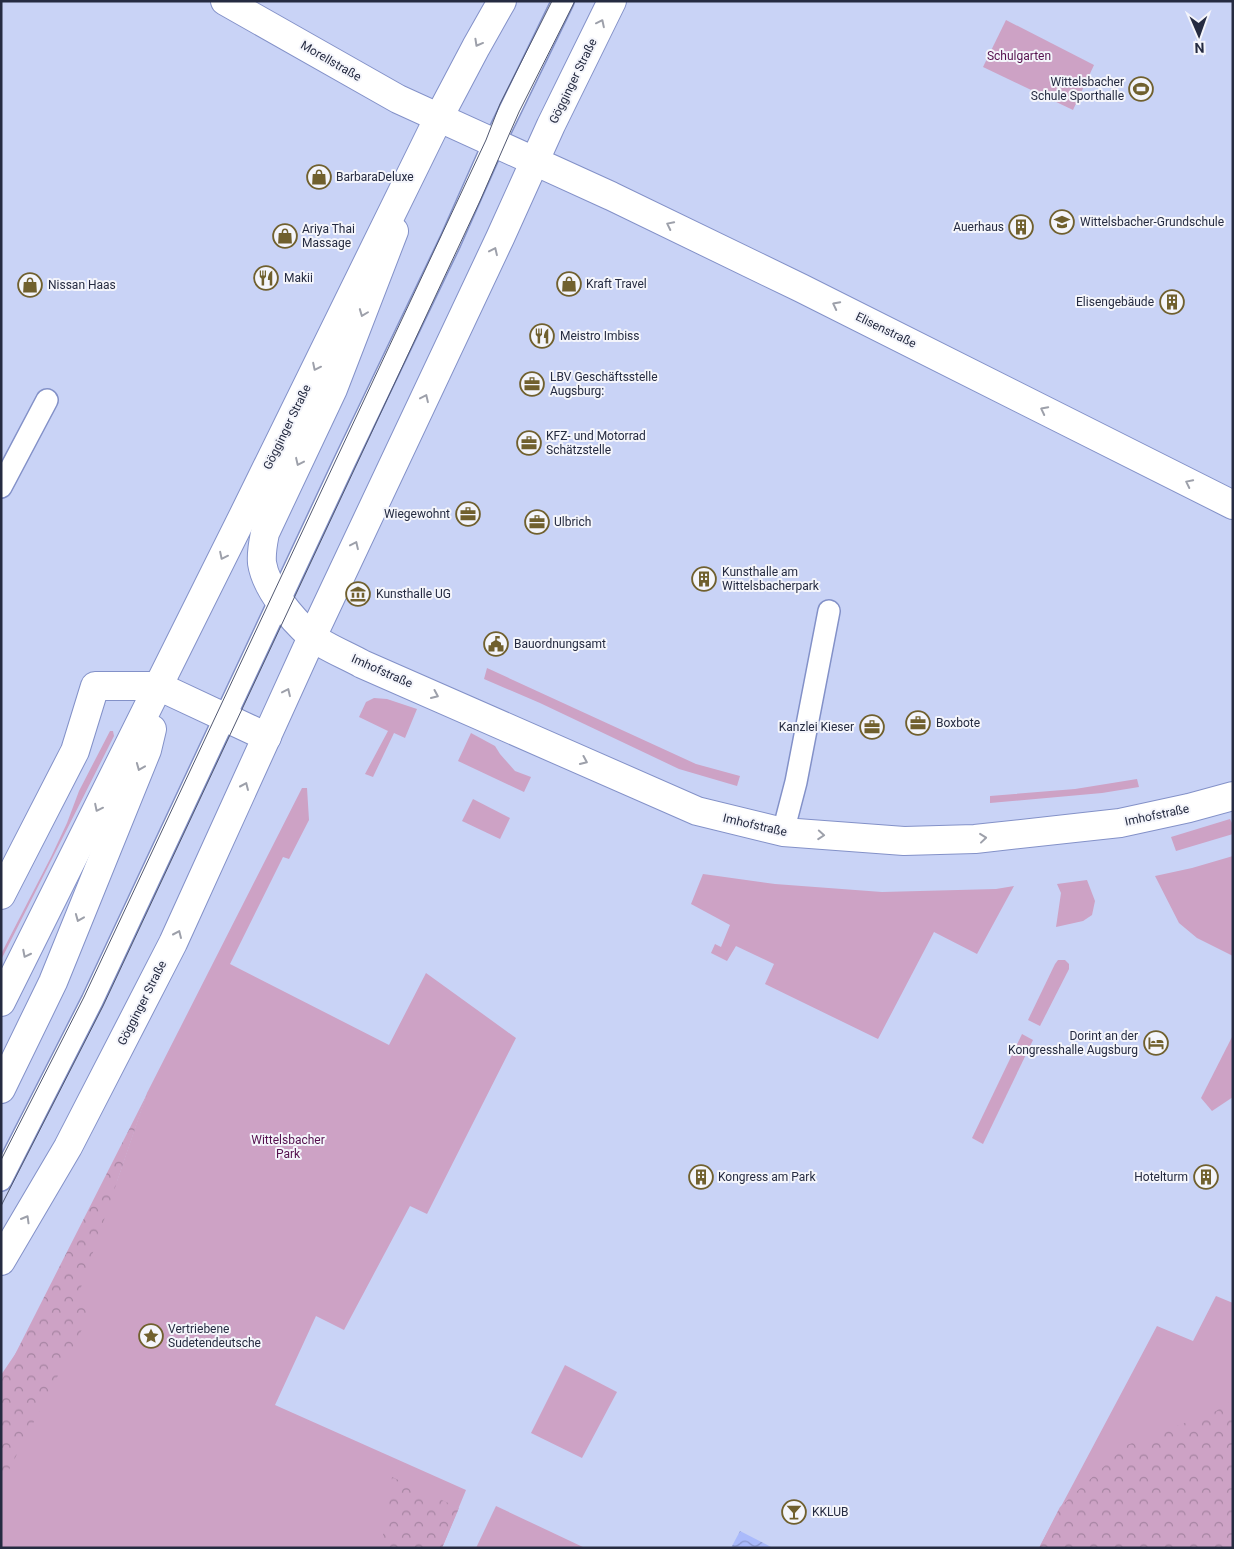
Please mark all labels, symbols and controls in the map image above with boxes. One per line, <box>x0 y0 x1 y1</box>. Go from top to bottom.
north arrow <box>1174 10 1224 60</box>
one-way arrow <box>595 20 605 29</box>
street label: Gögginger Straße <box>546 36 600 126</box>
street label: Morellstraße <box>298 38 364 84</box>
one-way arrow <box>474 38 484 47</box>
text: N <box>1194 40 1205 56</box>
park label: Schulgarten <box>987 49 1051 63</box>
place label: Wittelsbacher Schule Sporthalle <box>1031 75 1124 103</box>
sports icon: Wittelsbacher Schule Sporthalle <box>1128 76 1154 102</box>
shop icon: BarbaraDeluxe <box>306 164 332 190</box>
place label: BarbaraDeluxe <box>336 170 414 184</box>
school or university icon: Wittelsbacher-Grundschule <box>1049 209 1075 235</box>
building icon: Auerhaus <box>1008 214 1034 240</box>
place label: Wittelsbacher-Grundschule <box>1080 215 1224 229</box>
one-way arrow <box>666 220 675 231</box>
place label: Auerhaus <box>953 220 1004 234</box>
place label: Ariya Thai Massage <box>302 222 355 250</box>
shop icon: Ariya Thai Massage <box>272 223 298 249</box>
one-way arrow <box>487 247 498 256</box>
restaurant icon: Makii <box>253 265 279 291</box>
place label: Makii <box>284 271 313 285</box>
shop icon: Kraft Travel <box>556 271 582 297</box>
shop icon: Nissan Haas <box>17 272 43 298</box>
place label: Kraft Travel <box>586 277 647 291</box>
place label: Nissan Haas <box>48 278 116 292</box>
building icon: Elisengebäude <box>1159 289 1185 315</box>
place label: Elisengebäude <box>1076 295 1154 309</box>
one-way arrow <box>833 302 842 312</box>
one-way arrow <box>359 308 370 317</box>
street label: Elisenstraße <box>853 309 919 351</box>
restaurant icon: Meistro Imbiss <box>529 323 555 349</box>
place label: Meistro Imbiss <box>560 329 639 343</box>
one-way arrow <box>313 361 323 370</box>
place label: LBV Geschäftsstelle Augsburg: <box>550 370 658 398</box>
office icon: LBV Geschäftsstelle Augsburg: <box>519 371 545 397</box>
street label: Gögginger Straße <box>260 382 314 472</box>
one-way arrow <box>418 394 429 403</box>
one-way arrow <box>1040 406 1049 416</box>
place label: KFZ- und Motorrad Schätzstelle <box>546 429 646 457</box>
office icon: KFZ- und Motorrad Schätzstelle <box>516 430 542 456</box>
one-way arrow <box>294 457 305 466</box>
one-way arrow <box>1185 479 1194 489</box>
office icon: Wiegewohnt <box>455 501 481 527</box>
place label: Wiegewohnt <box>384 507 450 521</box>
office icon: Ulbrich <box>524 509 550 535</box>
place label: Ulbrich <box>554 515 591 529</box>
one-way arrow <box>349 541 360 550</box>
one-way arrow <box>219 551 229 560</box>
place label: Kunsthalle am Wittelsbacherpark <box>722 565 820 593</box>
building icon: Kunsthalle am Wittelsbacherpark <box>691 566 717 592</box>
museum icon: Kunsthalle UG <box>345 581 371 607</box>
place label: Kunsthalle UG <box>376 587 451 601</box>
public building icon: Bauordnungsamt <box>483 631 509 657</box>
place label: Bauordnungsamt <box>514 637 606 651</box>
street label: Imhofstraße <box>349 651 415 691</box>
one-way arrow <box>281 688 291 697</box>
one-way arrow <box>430 689 439 700</box>
office icon: Boxbote <box>905 710 931 736</box>
office icon: Kanzlei Kieser <box>859 714 885 740</box>
place label: Boxbote <box>936 716 980 730</box>
place label: Kanzlei Kieser <box>779 720 854 734</box>
one-way arrow <box>579 755 588 766</box>
one-way arrow <box>136 762 146 771</box>
one-way arrow <box>238 782 249 791</box>
street label: Imhofstraße <box>1124 801 1190 829</box>
one-way arrow <box>94 803 104 812</box>
street label: Imhofstraße <box>722 811 788 839</box>
one-way arrow <box>817 829 825 840</box>
one-way arrow <box>979 833 987 844</box>
one-way arrow <box>75 913 85 922</box>
one-way arrow <box>171 930 182 939</box>
one-way arrow <box>22 948 32 957</box>
street label: Gögginger Straße <box>115 958 169 1048</box>
place label: Dorint an der Kongresshalle Augsburg <box>1008 1029 1138 1057</box>
hotel icon: Dorint an der Kongresshalle Augsburg <box>1143 1030 1169 1056</box>
park label: Wittelsbacher Park <box>251 1133 325 1161</box>
building icon: Kongress am Park <box>688 1164 714 1190</box>
building icon: Hotelturm <box>1193 1164 1219 1190</box>
place label: Kongress am Park <box>718 1170 816 1184</box>
place label: Hotelturm <box>1134 1170 1188 1184</box>
one-way arrow <box>19 1216 29 1225</box>
place label: Vertriebene Sudetendeutsche <box>168 1322 261 1350</box>
place icon: Vertriebene Sudetendeutsche <box>138 1323 164 1349</box>
bar icon: KKLUB <box>781 1499 807 1525</box>
place label: KKLUB <box>812 1505 848 1519</box>

